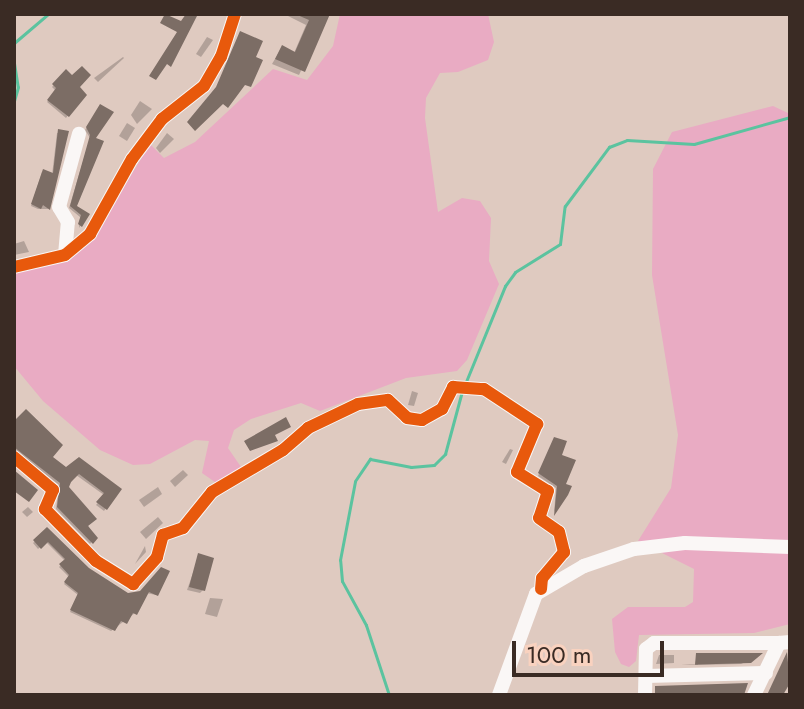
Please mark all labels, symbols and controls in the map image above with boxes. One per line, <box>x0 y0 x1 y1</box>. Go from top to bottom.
scale bar <box>516 625 668 675</box>
text: 100 m <box>526 637 592 672</box>

